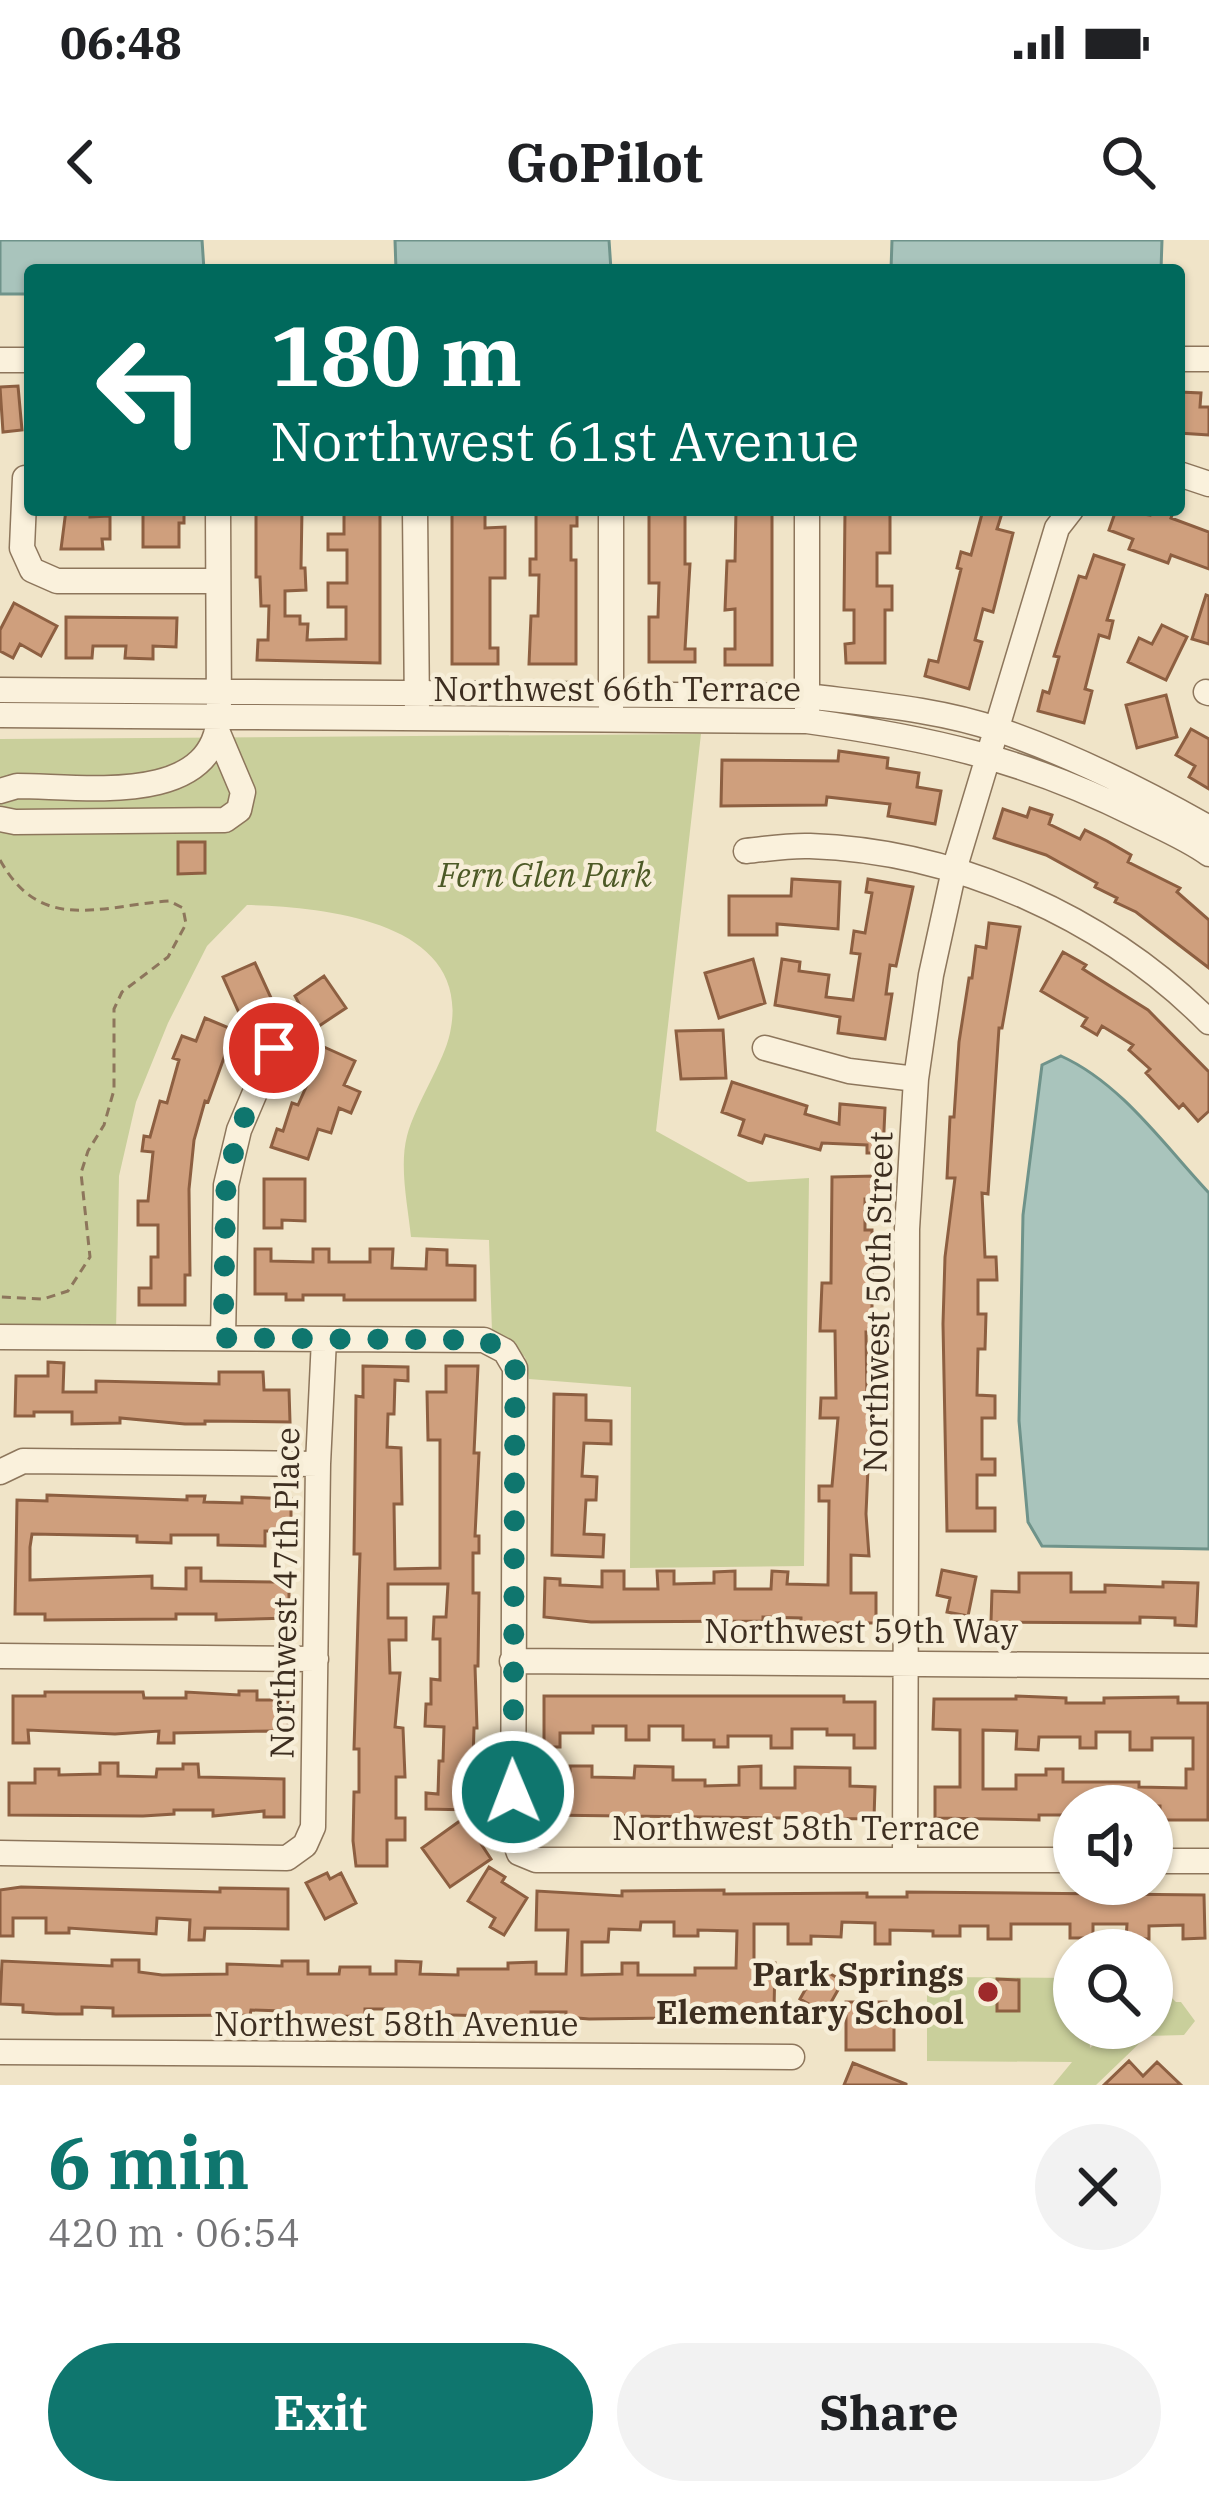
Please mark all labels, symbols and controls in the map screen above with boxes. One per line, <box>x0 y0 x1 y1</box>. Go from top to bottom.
text: 06:48 <box>60 13 182 71</box>
text: GoPilot <box>506 127 703 197</box>
icon: back <box>48 129 114 195</box>
icon: search <box>1095 129 1161 195</box>
text: 180 m <box>270 300 522 409</box>
icon: left <box>72 312 228 468</box>
text: Northwest 61st Avenue <box>270 406 859 476</box>
street label: Northwest 66th Terrace <box>433 667 801 710</box>
park label: Fern Glen Park <box>437 853 652 896</box>
pin <box>223 997 325 1099</box>
icon: arrive <box>241 1015 307 1081</box>
street label: Northwest 50th Street <box>853 1131 901 1473</box>
street label: Northwest 47th Place <box>260 1427 308 1759</box>
street label: Northwest 59th Way <box>704 1609 1018 1652</box>
position arrow <box>450 1729 576 1855</box>
map controls <box>1053 1785 1173 2049</box>
button: sound <box>1053 1785 1173 1905</box>
street label: Northwest 58th Terrace <box>612 1806 980 1849</box>
button: search <box>1053 1929 1173 2049</box>
place label: Park Springs Elementary School <box>656 1952 964 2033</box>
marker: Park Springs Elementary School <box>975 1979 1001 2005</box>
street label: Northwest 58th Avenue <box>214 2002 578 2045</box>
text: 6 min <box>48 2115 250 2209</box>
button: close <box>1035 2124 1161 2250</box>
text: 420 m · 06:54 <box>48 2207 300 2258</box>
button: Exit <box>48 2343 593 2481</box>
button: Share <box>617 2343 1161 2481</box>

